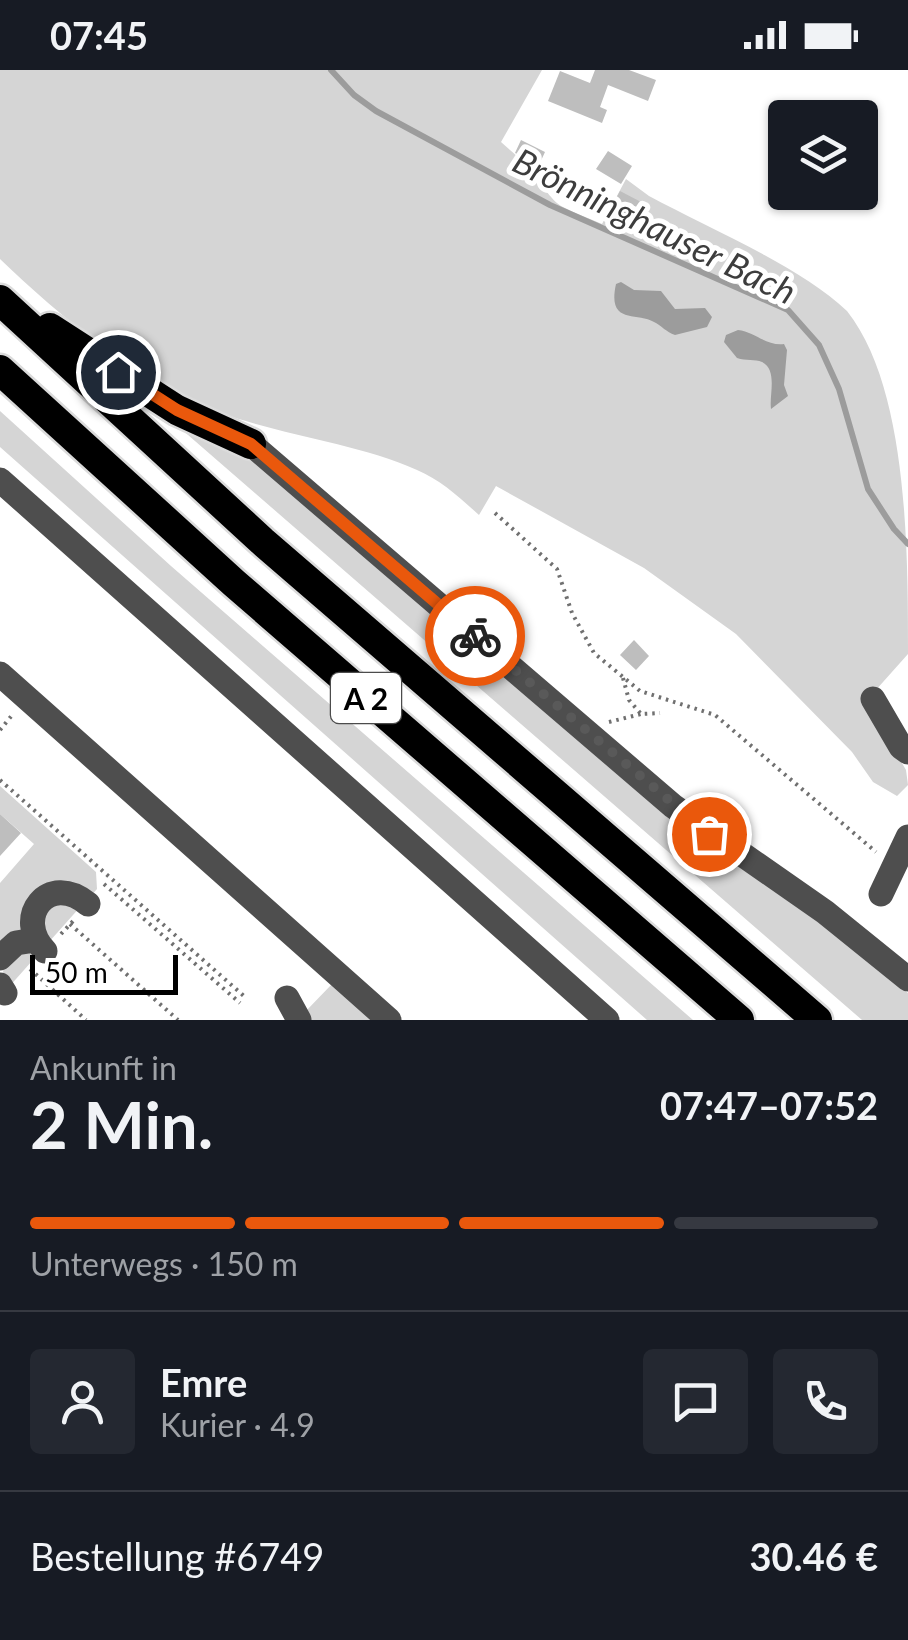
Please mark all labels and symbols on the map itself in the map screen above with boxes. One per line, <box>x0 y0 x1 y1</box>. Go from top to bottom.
water label: Brönninghauser Bach <box>507 138 803 312</box>
pin <box>76 330 161 415</box>
courier <box>425 586 525 686</box>
road number: A 2 <box>331 673 401 723</box>
pin <box>667 792 752 877</box>
scale bar <box>30 950 178 994</box>

